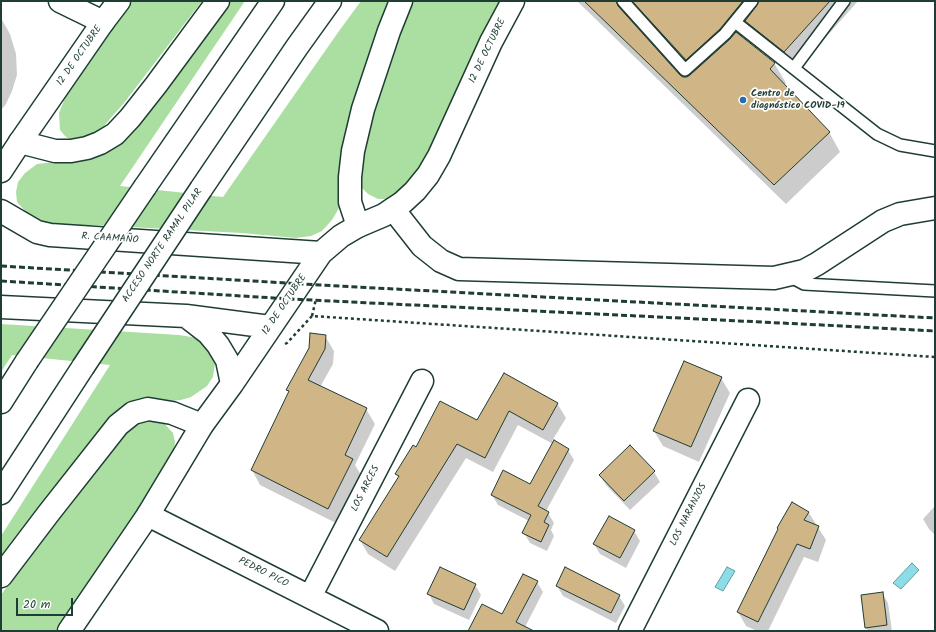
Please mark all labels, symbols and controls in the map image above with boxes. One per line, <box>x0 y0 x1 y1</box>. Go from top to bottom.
street label: 12 DE OCTUBRE <box>467 17 509 85</box>
street label: 12 DE OCTUBRE <box>55 24 105 88</box>
place label: Centro de diagnóstico COVID-19 <box>751 88 845 112</box>
marker: Centro de diagnóstico COVID-19 <box>738 95 748 105</box>
street label: ACCESO NORTE RAMAL PILAR <box>120 187 206 305</box>
street label: R. CAAMAÑO <box>81 231 139 247</box>
street label: 12 DE OCTUBRE <box>260 272 310 338</box>
street label: LOS ARCES <box>349 464 383 514</box>
street label: LOS NARANJOS <box>668 482 710 548</box>
street label: PEDRO PICO <box>236 555 290 591</box>
scale bar <box>18 590 75 616</box>
text: 20 m <box>23 595 50 614</box>

